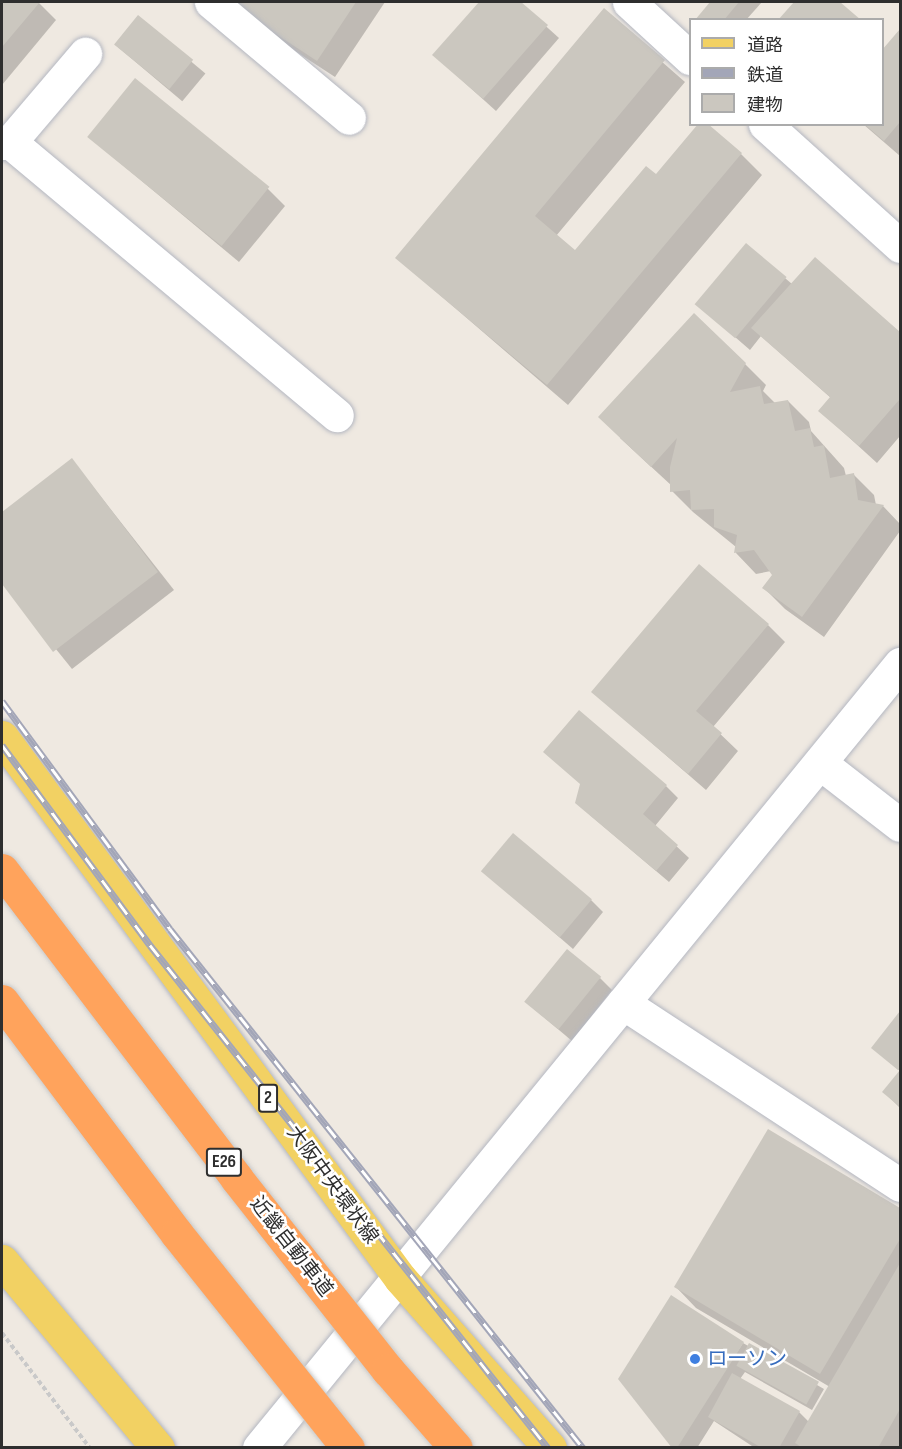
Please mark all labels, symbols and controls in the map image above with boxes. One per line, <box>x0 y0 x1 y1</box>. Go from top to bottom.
legend <box>689 18 884 126</box>
text: 道路 <box>747 35 783 56</box>
text: 鉄道 <box>747 65 783 86</box>
text: 建物 <box>747 95 783 116</box>
road number: 2 <box>258 1083 278 1113</box>
street label: 大阪中央環状線 <box>281 1121 383 1249</box>
road number: E26 <box>204 1147 244 1177</box>
street label: 近畿自動車道 <box>245 1192 337 1302</box>
place label: ローソン <box>707 1347 787 1371</box>
marker: ローソン <box>688 1352 702 1366</box>

